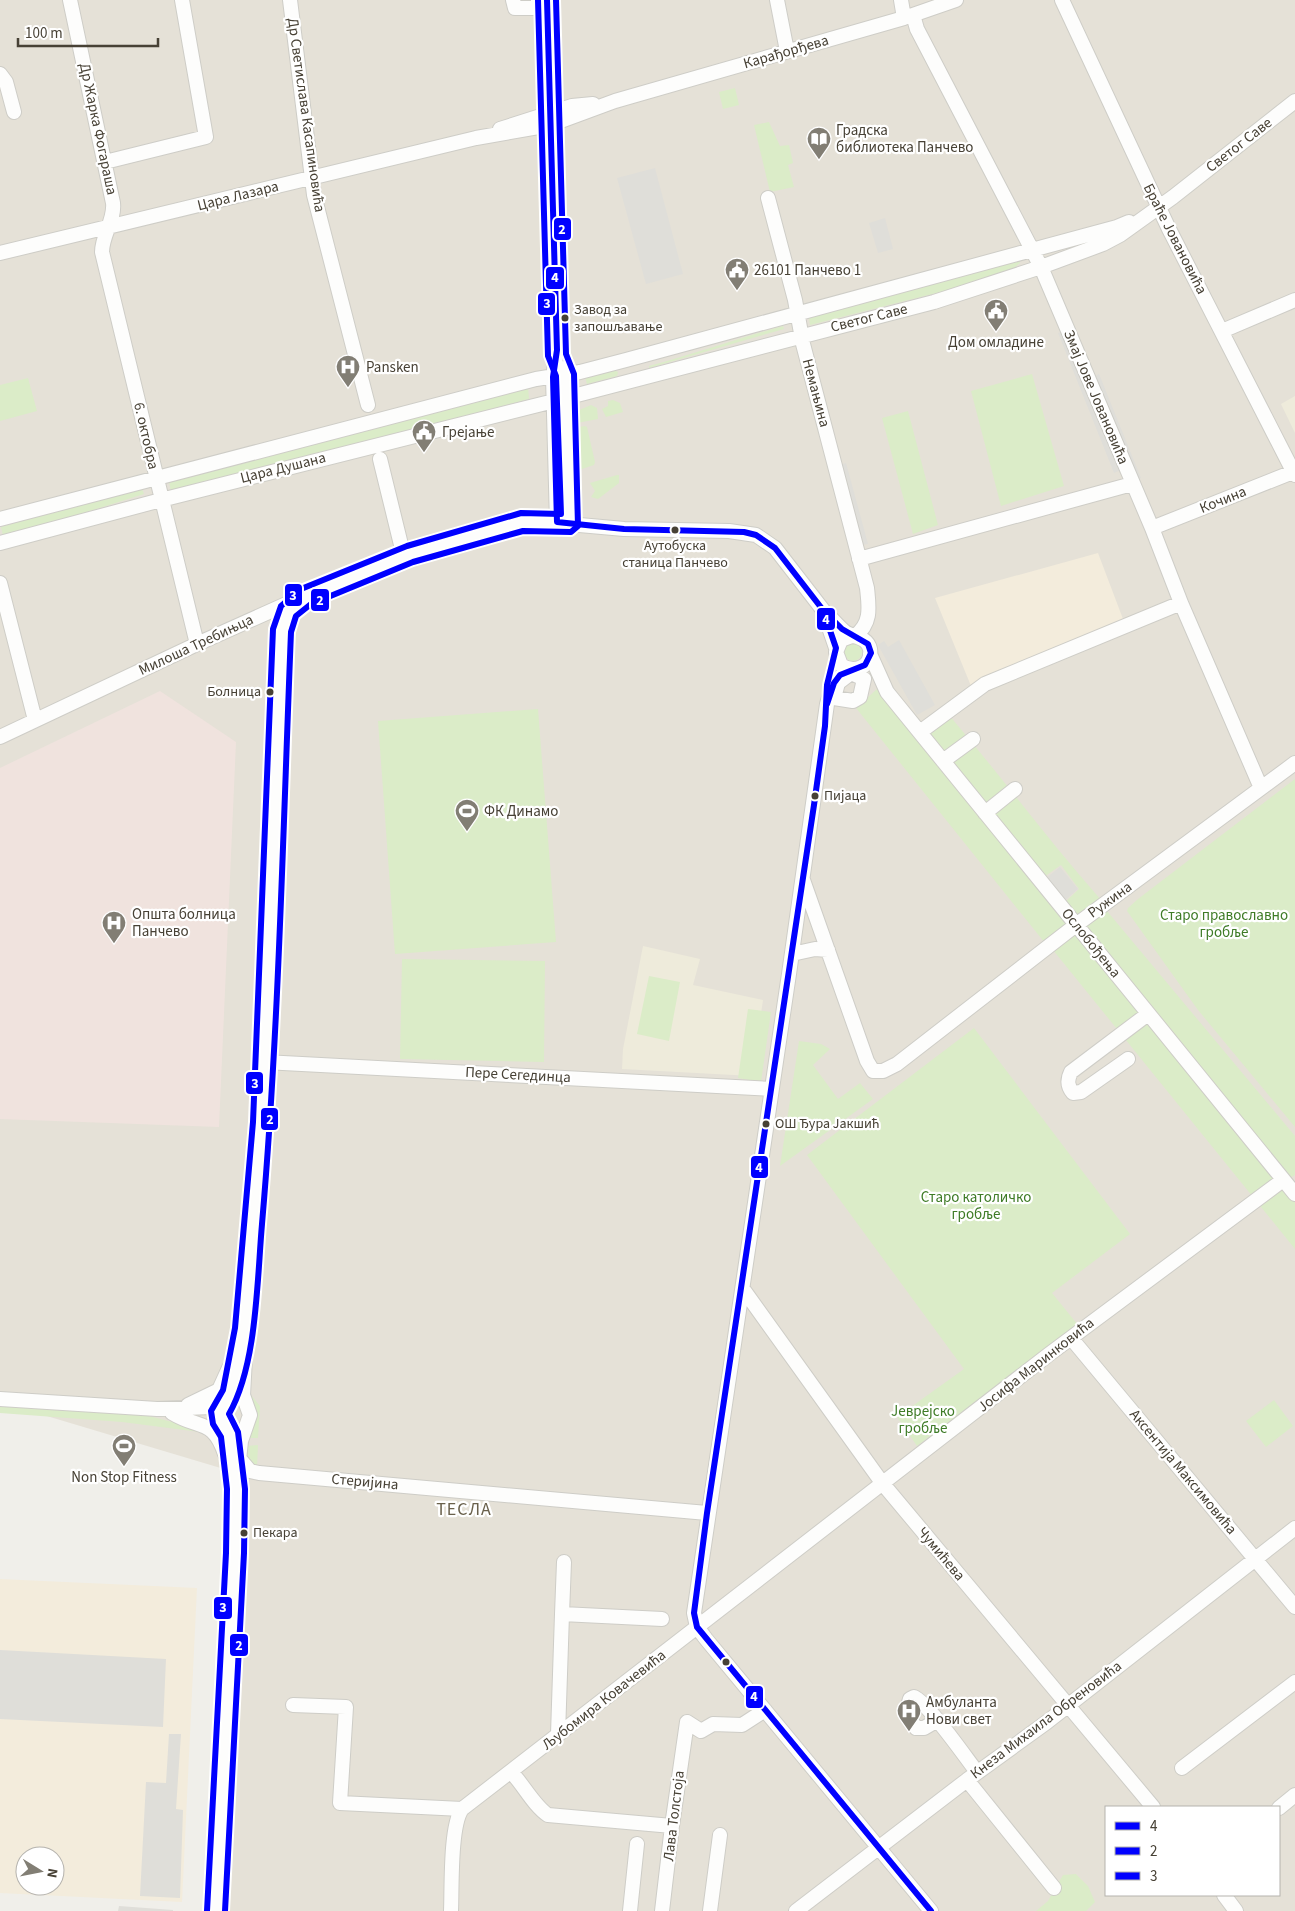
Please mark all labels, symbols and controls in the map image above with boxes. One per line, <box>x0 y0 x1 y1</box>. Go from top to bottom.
scale bar <box>18 15 158 47</box>
street label: Др Светислава Касапиновића <box>282 16 330 214</box>
text: 100 m <box>25 23 63 44</box>
street label: Карађорђева <box>741 30 831 74</box>
street label: Др Жарка Фогараша <box>74 61 122 197</box>
street label: Светог Саве <box>1202 113 1276 177</box>
place label: Градска библиотека Панчево <box>836 120 973 158</box>
library icon: Градска библиотека Панчево <box>806 126 832 160</box>
street label: Цара Лазара <box>195 176 281 216</box>
street label: Браће Јовановића <box>1138 180 1212 298</box>
line badge: 2 <box>553 217 572 241</box>
text: 2 <box>558 220 566 240</box>
public building icon: 26101 Панчево 1 <box>724 257 750 291</box>
place label: 26101 Панчево 1 <box>754 260 861 281</box>
line badge: 4 <box>545 266 565 290</box>
text: 4 <box>551 268 559 288</box>
line badge: 3 <box>537 292 556 316</box>
text: 3 <box>543 294 551 314</box>
street label: Светог Саве <box>828 298 910 338</box>
public building icon: Дом омладине <box>983 298 1009 332</box>
place label: Завод за запошљавање <box>574 300 662 337</box>
marker: Завод за запошљавање <box>560 313 570 323</box>
street label: Змај Јове Јовановића <box>1058 327 1134 467</box>
place label: Дом омладине <box>948 332 1044 353</box>
hospital icon: Pansken <box>335 354 361 388</box>
street label: Немањина <box>797 356 835 430</box>
place label: Pansken <box>366 357 419 378</box>
street label: 6. октобра <box>128 400 164 472</box>
public building icon: Грејање <box>411 419 437 453</box>
place label: Грејање <box>442 422 494 443</box>
street label: Цара Душана <box>238 447 328 489</box>
street label: Кочина <box>1196 481 1250 519</box>
marker: Аутобуска станица Панчево <box>670 525 680 535</box>
place label: Аутобуска станица Панчево <box>622 536 728 573</box>
line badge: 3 <box>284 583 303 607</box>
text: 3 <box>289 586 297 606</box>
line badge: 2 <box>310 588 330 612</box>
text: 2 <box>316 591 324 611</box>
line badge: 4 <box>816 607 836 631</box>
street label: Милоша Требињца <box>135 609 257 681</box>
text: 4 <box>822 610 830 630</box>
place label: Болница <box>207 682 261 702</box>
marker: Болница <box>265 687 275 697</box>
place label: Пијаца <box>824 786 866 806</box>
marker: Пијаца <box>810 791 820 801</box>
sports icon: ФК Динамо <box>454 798 480 832</box>
place label: ФК Динамо <box>484 801 558 822</box>
street label: Ружина <box>1084 877 1136 923</box>
place label: Општа болница Панчево <box>132 904 236 942</box>
street label: Ослобођења <box>1056 904 1126 982</box>
park label: Старо православно гробље <box>1160 905 1288 943</box>
hospital icon: Општа болница Панчево <box>101 910 127 944</box>
street label: Пере Сегединца <box>465 1062 571 1088</box>
line badge: 3 <box>245 1071 264 1095</box>
text: 3 <box>251 1074 259 1094</box>
line badge: 2 <box>260 1107 279 1131</box>
text: 2 <box>266 1110 274 1130</box>
place label: ОШ Ђура Јакшић <box>775 1114 879 1134</box>
marker: ОШ Ђура Јакшић <box>761 1119 771 1129</box>
line badge: 4 <box>750 1155 769 1179</box>
text: 4 <box>755 1158 763 1178</box>
park label: Старо католичко гробље <box>921 1187 1031 1225</box>
street label: Јосифа Маринковића <box>973 1313 1099 1417</box>
park label: Јеврејско гробље <box>891 1401 955 1439</box>
street label: Аксентија Максимовића <box>1124 1405 1242 1539</box>
sports icon: Non Stop Fitness <box>111 1433 137 1467</box>
place label: Non Stop Fitness <box>71 1467 177 1488</box>
street label: Стеријина <box>331 1469 399 1495</box>
district label: ТЕСЛА <box>436 1497 492 1522</box>
street label: Чумићева <box>912 1522 970 1586</box>
place label: Пекара <box>253 1523 297 1543</box>
marker: Пекара <box>239 1528 249 1538</box>
line badge: 3 <box>213 1596 233 1620</box>
text: 3 <box>219 1598 227 1618</box>
line badge: 2 <box>229 1633 249 1657</box>
text: 2 <box>235 1636 243 1656</box>
street label: Љубомира Ковачевића <box>538 1645 670 1755</box>
street label: Кнеза Михаила Обреновића <box>966 1656 1126 1784</box>
unlabelled marker <box>721 1657 731 1667</box>
line badge: 4 <box>745 1685 764 1709</box>
text: 4 <box>750 1687 758 1707</box>
place label: Амбуланта Нови свет <box>926 1692 997 1730</box>
hospital icon: Амбуланта Нови свет <box>896 1698 922 1732</box>
street label: Лава Толстоја <box>658 1769 690 1863</box>
legend <box>1105 1806 1280 1896</box>
text: 4 <box>1150 1816 1158 1837</box>
text: 2 <box>1150 1841 1157 1862</box>
north arrow <box>15 1846 65 1896</box>
text: 3 <box>1150 1866 1157 1887</box>
text: N <box>41 1867 62 1879</box>

